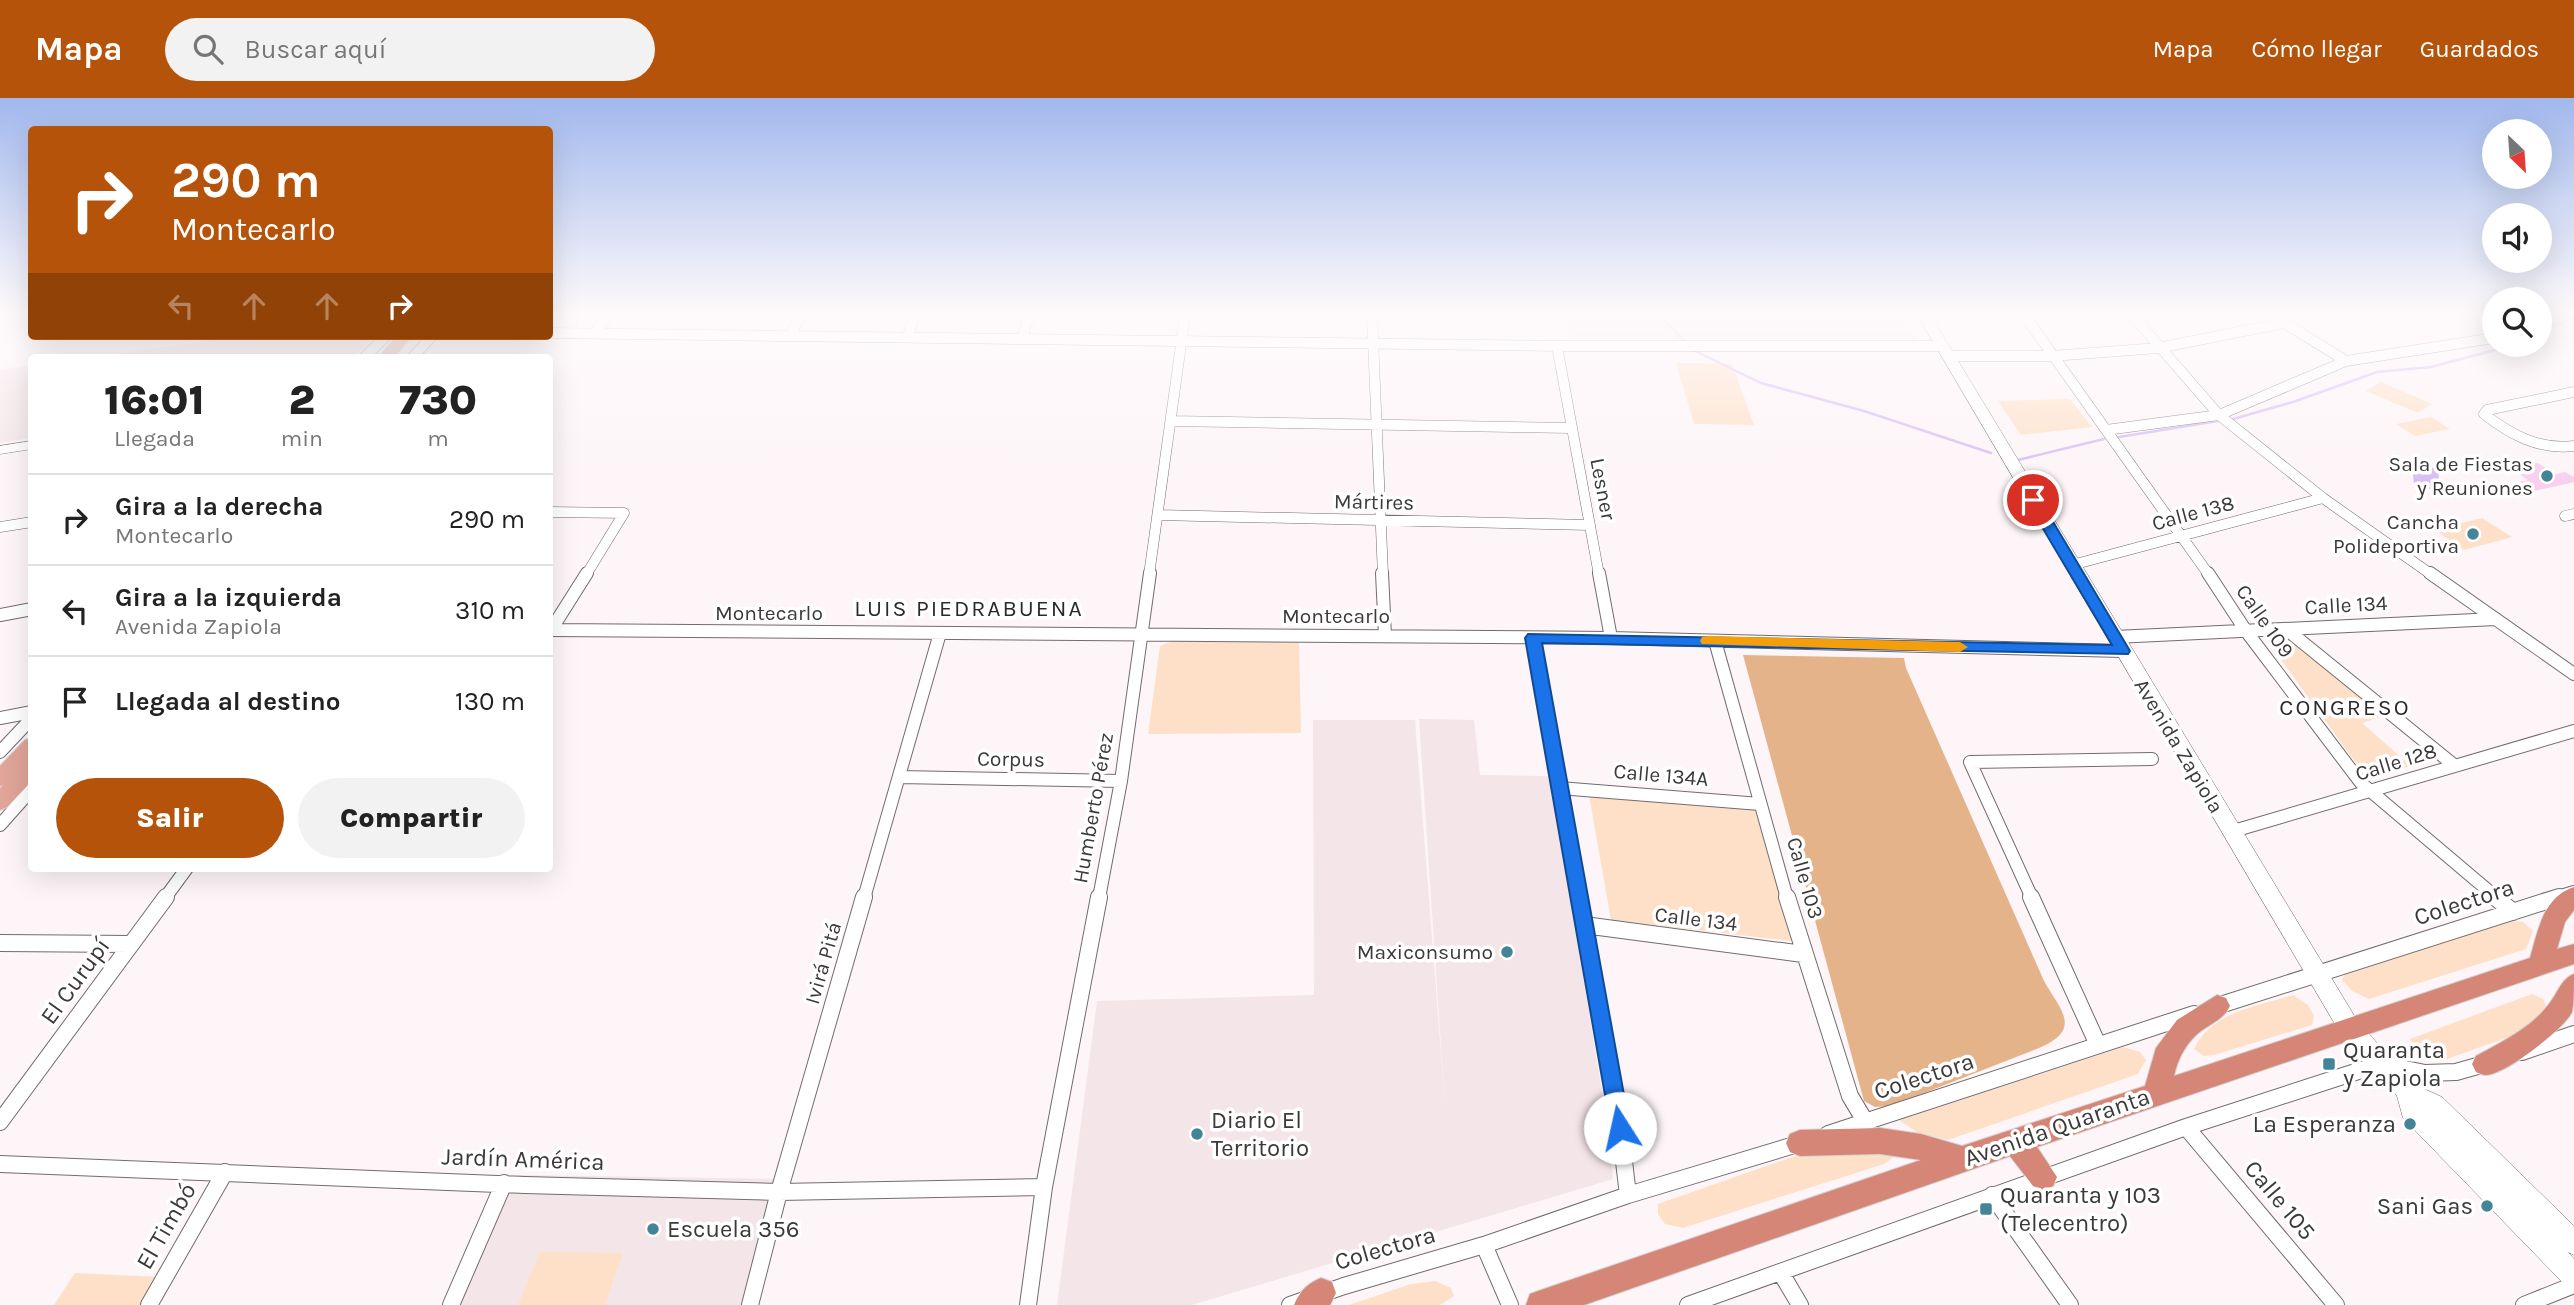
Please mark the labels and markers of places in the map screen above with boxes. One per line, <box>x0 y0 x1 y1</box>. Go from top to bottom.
place label: Sala de Fiestas y Reuniones <box>2389 452 2533 500</box>
marker: Sala de Fiestas y Reuniones <box>2539 468 2555 484</box>
pin <box>2003 470 2063 530</box>
place label: Cancha Polideportiva <box>2333 510 2459 558</box>
marker: Cancha Polideportiva <box>2465 526 2481 542</box>
place label: Maxiconsumo <box>1357 940 1493 964</box>
marker: Maxiconsumo <box>1499 944 1515 960</box>
place label: Quaranta y Zapiola <box>2342 1036 2445 1092</box>
marker: Quaranta y Zapiola <box>2321 1056 2337 1072</box>
place label: Diario El Territorio <box>1211 1106 1309 1162</box>
place label: La Esperanza <box>2252 1110 2396 1138</box>
marker: La Esperanza <box>2402 1116 2418 1132</box>
marker: Diario El Territorio <box>1189 1126 1205 1142</box>
place label: Quaranta y 103 (Telecentro) <box>2000 1181 2161 1237</box>
place label: Sani Gas <box>2377 1192 2473 1220</box>
marker: Sani Gas <box>2479 1198 2495 1214</box>
marker: Quaranta y 103 (Telecentro) <box>1978 1201 1994 1217</box>
place label: Escuela 356 <box>667 1215 799 1243</box>
marker: Escuela 356 <box>645 1221 661 1237</box>

